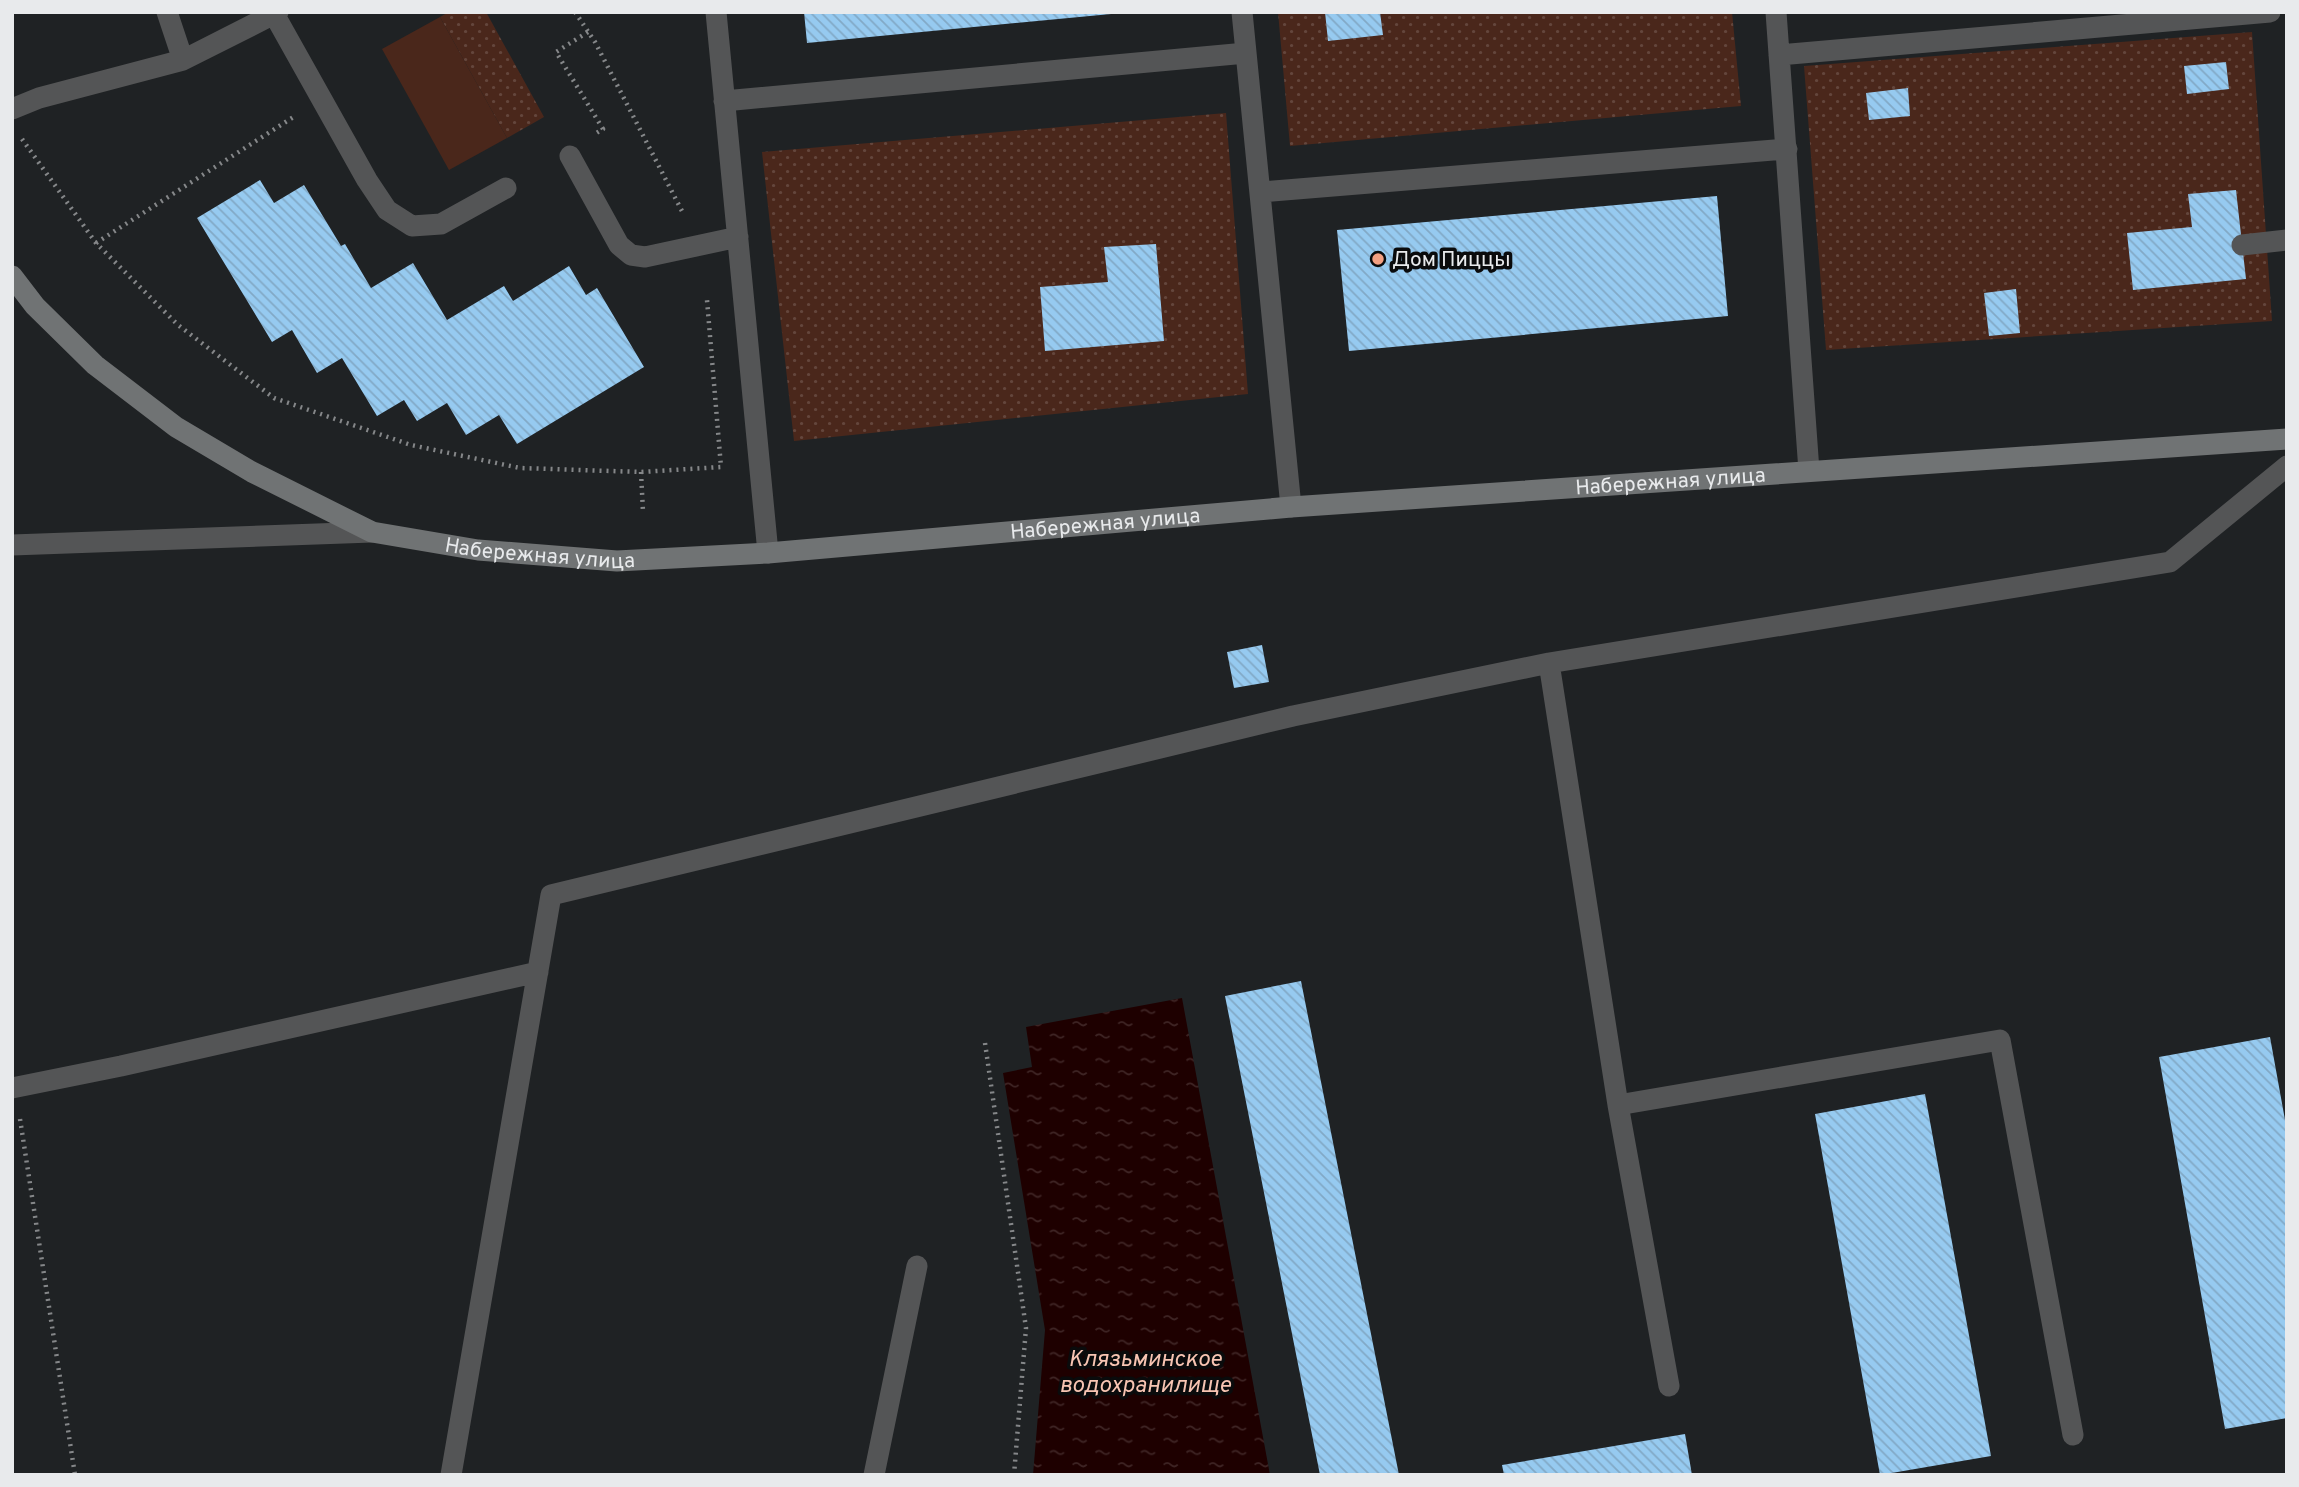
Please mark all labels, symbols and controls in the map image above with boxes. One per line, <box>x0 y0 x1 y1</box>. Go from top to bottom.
place label: Дом Пиццы <box>1392 247 1511 274</box>
marker: Дом Пиццы <box>1370 251 1386 267</box>
street label: Набережная улица <box>1575 463 1767 503</box>
street label: Набережная улица <box>1009 503 1201 547</box>
street label: Набережная улица <box>443 533 636 576</box>
water label: Клязьминское водохранилище <box>1059 1346 1232 1401</box>

